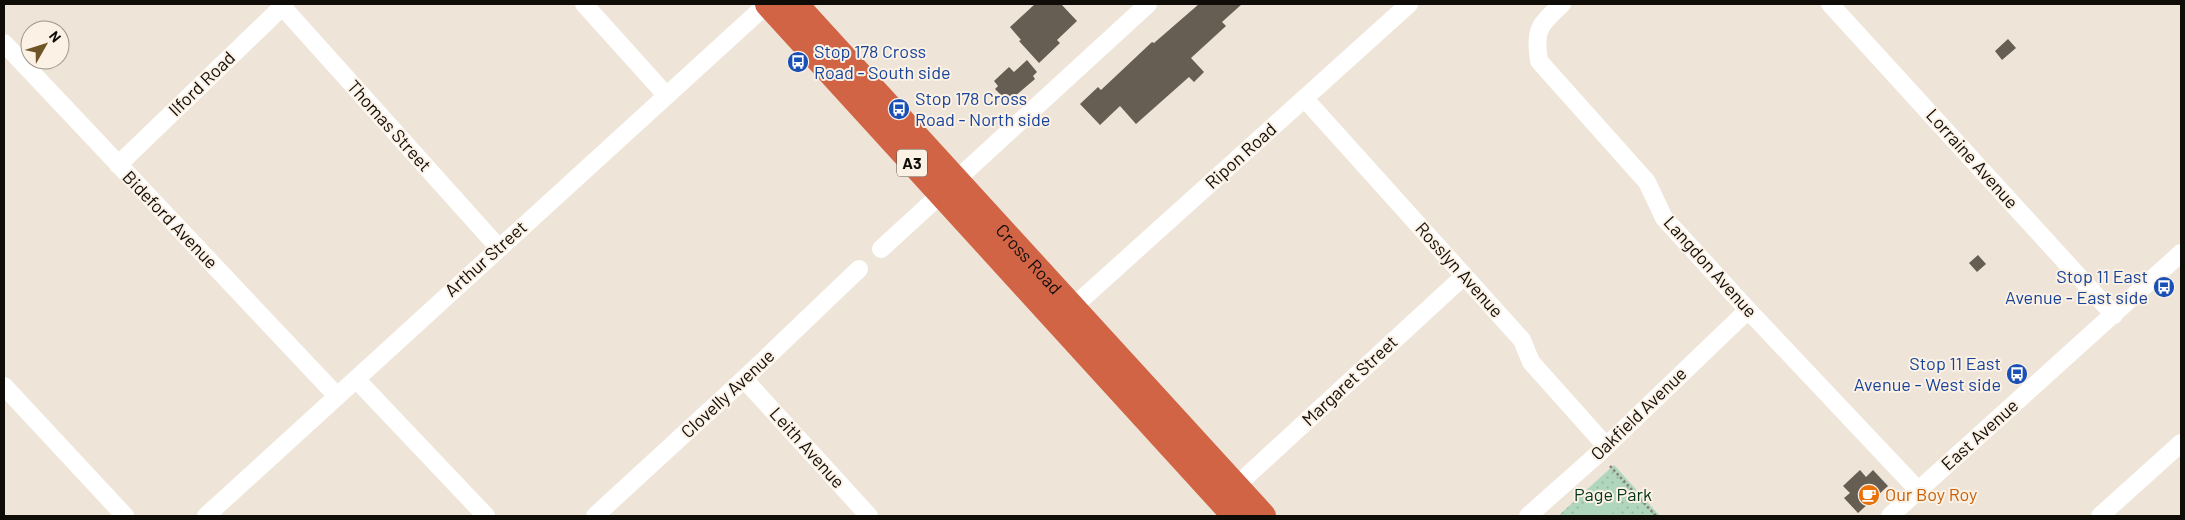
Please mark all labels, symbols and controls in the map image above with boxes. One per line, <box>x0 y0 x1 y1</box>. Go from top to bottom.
north arrow <box>20 20 70 70</box>
text: N <box>46 28 65 45</box>
place label: Stop 178 Cross Road - South side <box>814 40 951 83</box>
street label: Ilford Road <box>163 46 239 120</box>
bus stop icon: Stop 178 Cross Road - South side <box>786 50 810 74</box>
street label: Thomas Street <box>343 75 436 175</box>
place label: Stop 178 Cross Road - North side <box>915 87 1050 130</box>
bus stop icon: Stop 178 Cross Road - North side <box>887 97 911 121</box>
street label: Lorraine Avenue <box>1922 104 2023 213</box>
street label: Ripon Road <box>1200 118 1281 193</box>
road number: A3 <box>897 150 927 177</box>
street label: Bideford Avenue <box>118 166 223 273</box>
street label: Langdon Avenue <box>1659 211 1762 322</box>
street label: Arthur Street <box>440 216 531 301</box>
street label: Rosslyn Avenue <box>1411 217 1508 322</box>
street label: Cross Road <box>991 219 1067 299</box>
place label: Stop 11 East Avenue - East side <box>2005 265 2148 308</box>
bus stop icon: Stop 11 East Avenue - East side <box>2152 275 2176 299</box>
street label: Margaret Street <box>1297 330 1402 430</box>
street label: Clovelly Avenue <box>676 344 779 442</box>
place label: Stop 11 East Avenue - West side <box>1854 352 2001 395</box>
street label: Oakfield Avenue <box>1586 362 1691 464</box>
bus stop icon: Stop 11 East Avenue - West side <box>2005 362 2029 386</box>
street label: East Avenue <box>1936 394 2022 475</box>
street label: Leith Avenue <box>766 402 850 492</box>
park label: Page Park <box>1574 483 1652 505</box>
cafe icon: Our Boy Roy <box>1857 483 1881 507</box>
place label: Our Boy Roy <box>1885 483 1977 505</box>

